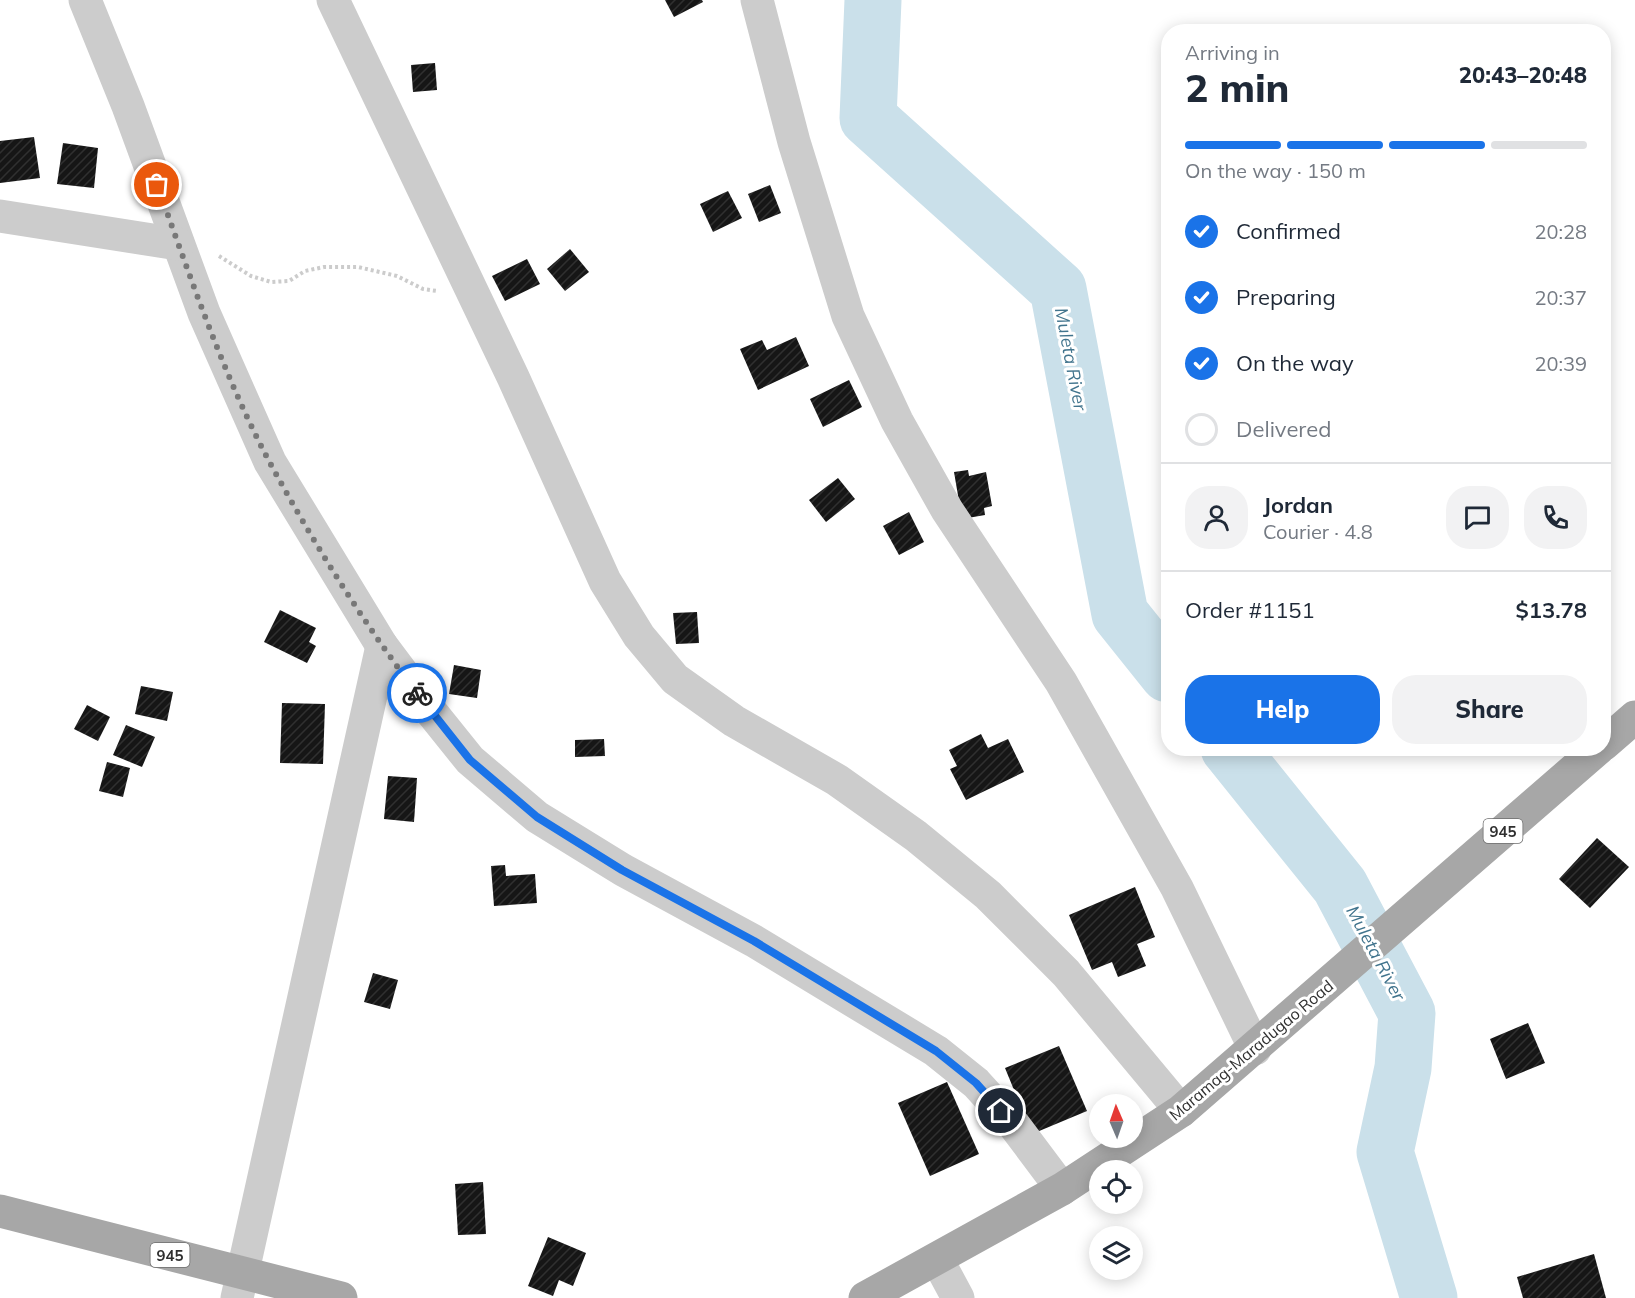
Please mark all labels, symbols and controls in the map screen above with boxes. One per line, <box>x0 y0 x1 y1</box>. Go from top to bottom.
text: Arriving in <box>1185 40 1280 65</box>
text: 20:43–20:48 <box>1459 61 1587 89</box>
text: 2 min <box>1185 63 1290 112</box>
text: On the way · 150 m <box>1185 158 1366 183</box>
pin <box>131 159 182 210</box>
icon: bag <box>140 168 173 201</box>
icon: check <box>1185 215 1218 248</box>
text: Confirmed <box>1236 217 1341 245</box>
text: 20:28 <box>1534 219 1587 244</box>
icon: check <box>1185 281 1218 314</box>
text: Preparing <box>1236 283 1336 311</box>
text: 20:37 <box>1534 285 1587 310</box>
water label: Muleta River <box>1050 306 1093 414</box>
icon: check <box>1185 347 1218 380</box>
text: On the way <box>1236 349 1354 377</box>
text: 20:39 <box>1534 351 1587 376</box>
text: Delivered <box>1236 415 1331 443</box>
button: person <box>1185 486 1248 549</box>
button: chat <box>1446 486 1509 549</box>
button: phone <box>1524 486 1587 549</box>
text: Jordan <box>1263 491 1333 519</box>
text: Courier · 4.8 <box>1263 519 1373 544</box>
text: Order #1151 <box>1185 596 1315 624</box>
text: $13.78 <box>1516 596 1587 624</box>
courier <box>387 663 447 723</box>
button: Help <box>1185 675 1380 744</box>
button: Share <box>1392 675 1587 744</box>
icon: bike <box>401 677 434 710</box>
road number: 945 <box>1484 819 1522 843</box>
water label: Muleta River <box>1341 902 1411 1006</box>
street label: Maramag-Maradugao Road <box>1165 975 1337 1125</box>
pin <box>975 1085 1026 1136</box>
icon: home <box>984 1094 1017 1127</box>
north arrow <box>1089 1094 1143 1148</box>
map controls <box>1089 1094 1143 1280</box>
button: locate <box>1089 1160 1143 1214</box>
button: layers <box>1089 1226 1143 1280</box>
road number: 945 <box>150 1243 190 1267</box>

